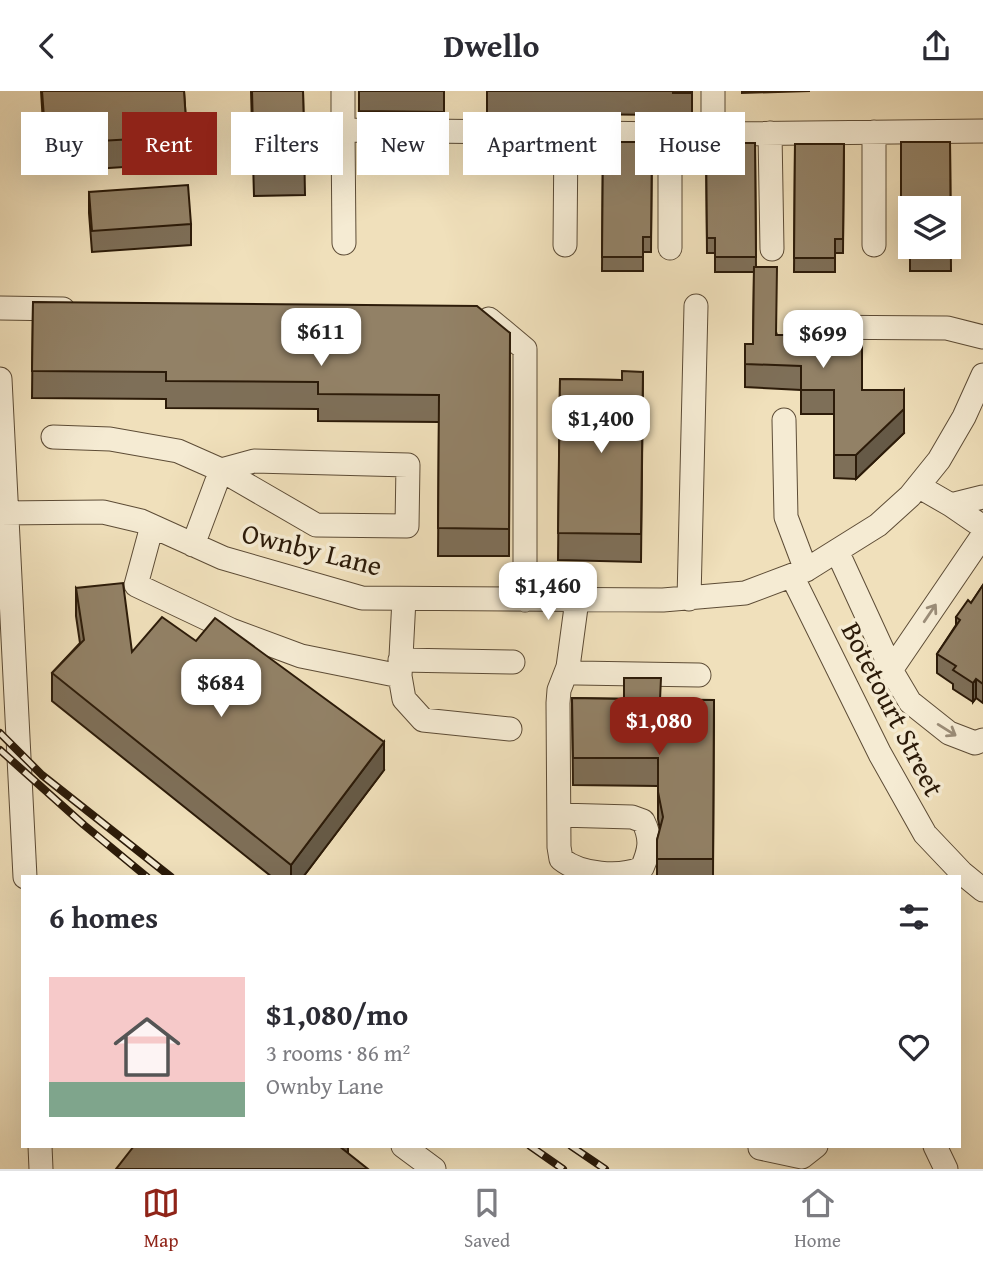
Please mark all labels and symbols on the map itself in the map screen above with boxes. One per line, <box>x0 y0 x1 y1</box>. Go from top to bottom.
pin: $611 <box>280 309 362 368</box>
pin: $699 <box>782 310 864 370</box>
pin: $1,400 <box>544 395 658 455</box>
street label: Ownby Lane <box>238 511 386 586</box>
pin: $1,460 <box>491 563 605 622</box>
one-way arrow <box>922 604 937 623</box>
street label: Botetourt Street <box>832 614 955 803</box>
pin: $684 <box>180 659 262 719</box>
pin: $1,080 <box>602 697 716 757</box>
one-way arrow <box>937 723 956 738</box>

